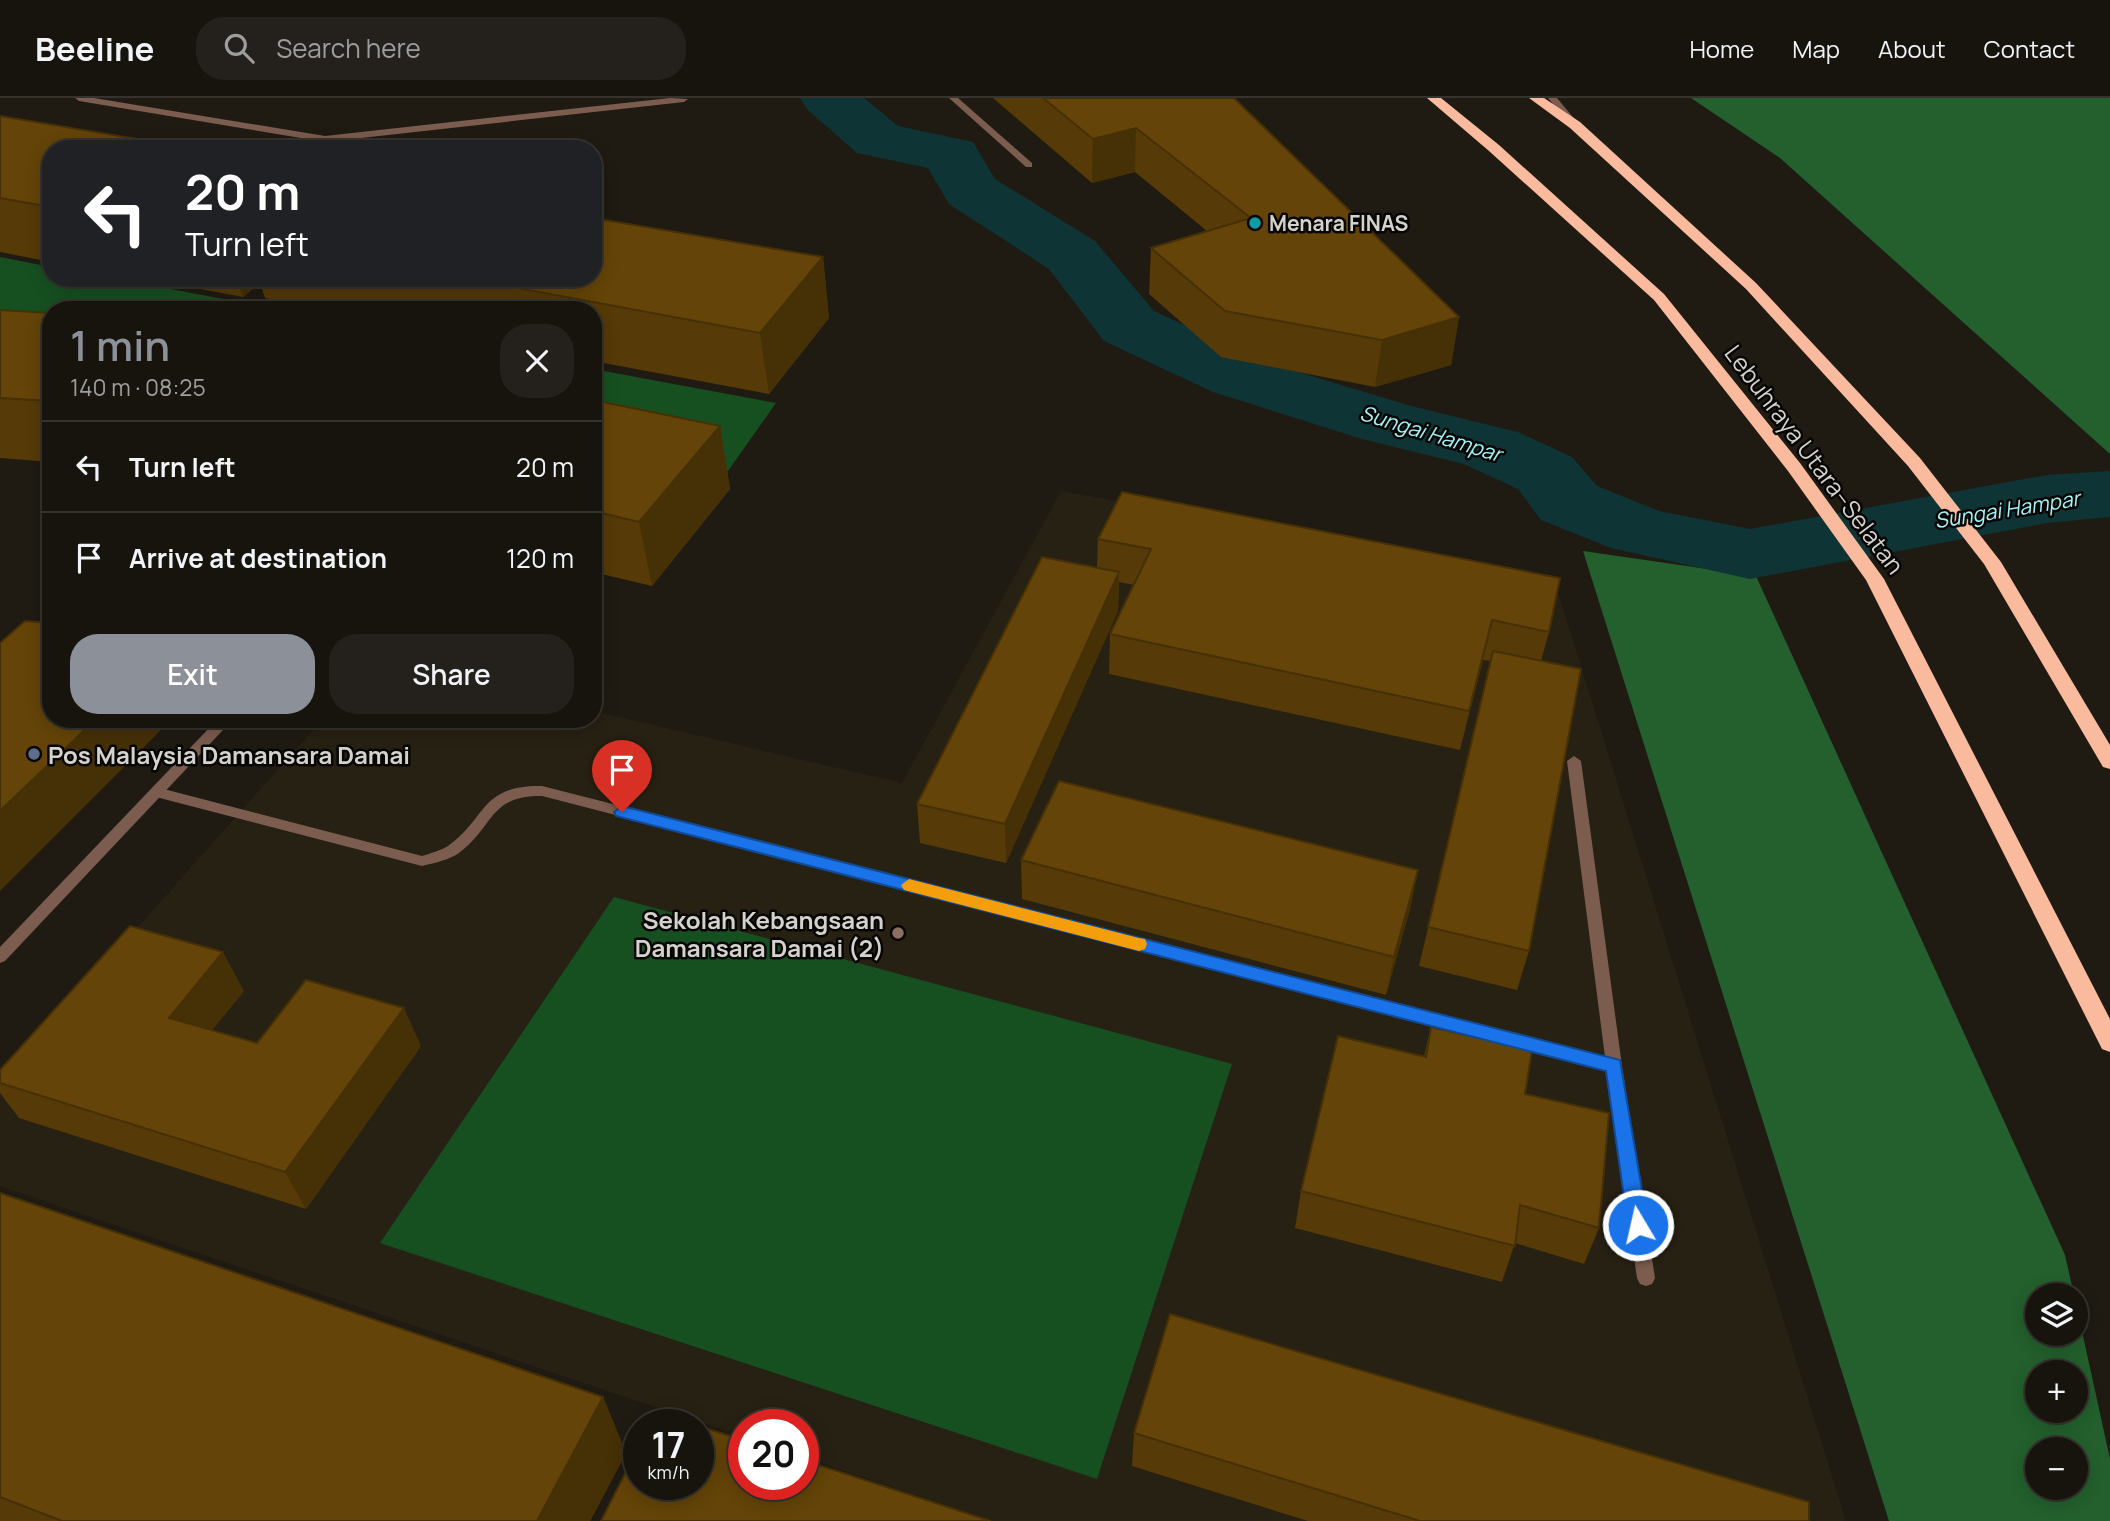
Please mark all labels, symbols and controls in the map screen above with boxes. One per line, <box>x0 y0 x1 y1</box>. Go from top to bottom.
search box <box>196 17 686 80</box>
text: Beeline <box>35 26 154 71</box>
icon: search <box>220 29 258 67</box>
text: Search here <box>276 30 421 66</box>
text: Home <box>1689 32 1754 65</box>
text: Map <box>1792 32 1840 65</box>
text: About <box>1878 32 1946 65</box>
text: Contact <box>1984 32 2075 65</box>
text: 20 m <box>185 158 300 225</box>
icon: left <box>70 168 161 259</box>
place label: Menara FINAS <box>1269 209 1408 237</box>
marker: Menara FINAS <box>1247 215 1263 231</box>
text: Turn left <box>185 222 309 266</box>
text: 1 min <box>70 316 170 374</box>
button: close <box>500 324 574 398</box>
street label: Lebuhraya Utara–Selatan <box>1718 338 1912 580</box>
text: 140 m · 08:25 <box>70 371 206 403</box>
water label: Sungai Hampar <box>1357 398 1508 469</box>
icon: left <box>70 448 108 486</box>
text: Turn left <box>129 449 236 485</box>
text: 20 m <box>516 449 574 485</box>
water label: Sungai Hampar <box>1932 483 2084 534</box>
icon: arrive <box>70 539 108 577</box>
text: Arrive at destination <box>129 540 387 576</box>
text: 120 m <box>506 540 574 576</box>
button: Exit <box>70 634 315 714</box>
button: Share <box>329 634 574 714</box>
place label: Pos Malaysia Damansara Damai <box>48 738 410 771</box>
pin <box>592 740 652 812</box>
marker: Pos Malaysia Damansara Damai <box>26 746 42 762</box>
icon: arrive <box>603 751 641 789</box>
place label: Sekolah Kebangsaan Damansara Damai (2) <box>635 903 884 964</box>
marker: Sekolah Kebangsaan Damansara Damai (2) <box>890 925 906 941</box>
position arrow <box>1601 1188 1675 1262</box>
map controls <box>2025 1283 2088 1500</box>
button: layers <box>2025 1283 2088 1346</box>
button: + <box>2025 1360 2088 1423</box>
speed limit sign: 20 <box>728 1409 819 1500</box>
text: 17 <box>651 1421 686 1469</box>
button: − <box>2025 1437 2088 1500</box>
text: km/h <box>648 1460 689 1484</box>

